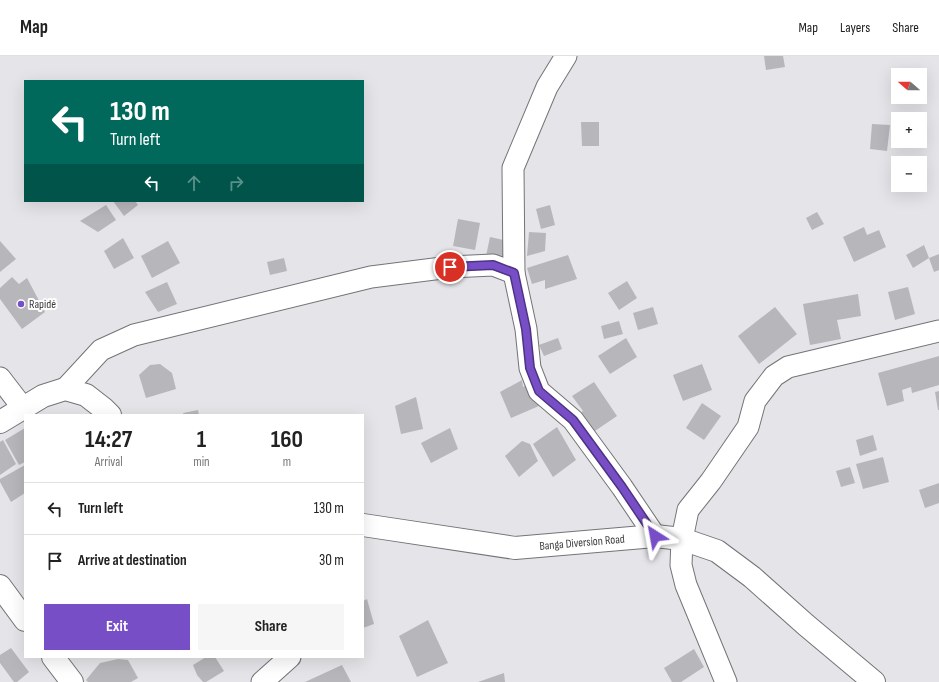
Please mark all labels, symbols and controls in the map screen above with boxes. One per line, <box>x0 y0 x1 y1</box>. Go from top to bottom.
text: Map <box>20 16 48 39</box>
text: Map <box>798 19 818 36</box>
text: Layers <box>840 19 870 36</box>
text: Share <box>892 19 919 36</box>
north arrow <box>891 68 927 104</box>
map controls <box>891 68 927 192</box>
text: 130 m <box>110 95 170 128</box>
icon: left <box>44 96 96 148</box>
button: + <box>891 112 927 148</box>
text: Turn left <box>110 129 161 150</box>
button: − <box>891 156 927 192</box>
icon: left <box>141 172 163 194</box>
icon: ahead <box>183 172 205 194</box>
icon: right <box>225 172 247 194</box>
pin <box>433 250 467 284</box>
icon: arrive <box>439 256 461 278</box>
place label: Rapidé <box>29 297 56 312</box>
marker: Rapidé <box>16 299 26 309</box>
text: 14:27 <box>85 425 132 454</box>
text: 1 <box>197 425 206 454</box>
text: 160 <box>271 425 303 454</box>
text: Arrival <box>95 454 123 470</box>
text: min <box>193 454 210 470</box>
text: m <box>283 454 291 470</box>
icon: left <box>44 498 66 520</box>
text: Turn left <box>78 499 123 518</box>
text: 130 m <box>314 499 344 518</box>
position arrow <box>634 515 676 557</box>
street label: Banga Diversion Road <box>539 532 625 554</box>
icon: arrive <box>44 550 66 572</box>
text: Arrive at destination <box>78 551 187 570</box>
text: 30 m <box>319 551 344 570</box>
button: Exit <box>44 604 190 650</box>
button: Share <box>198 604 344 650</box>

